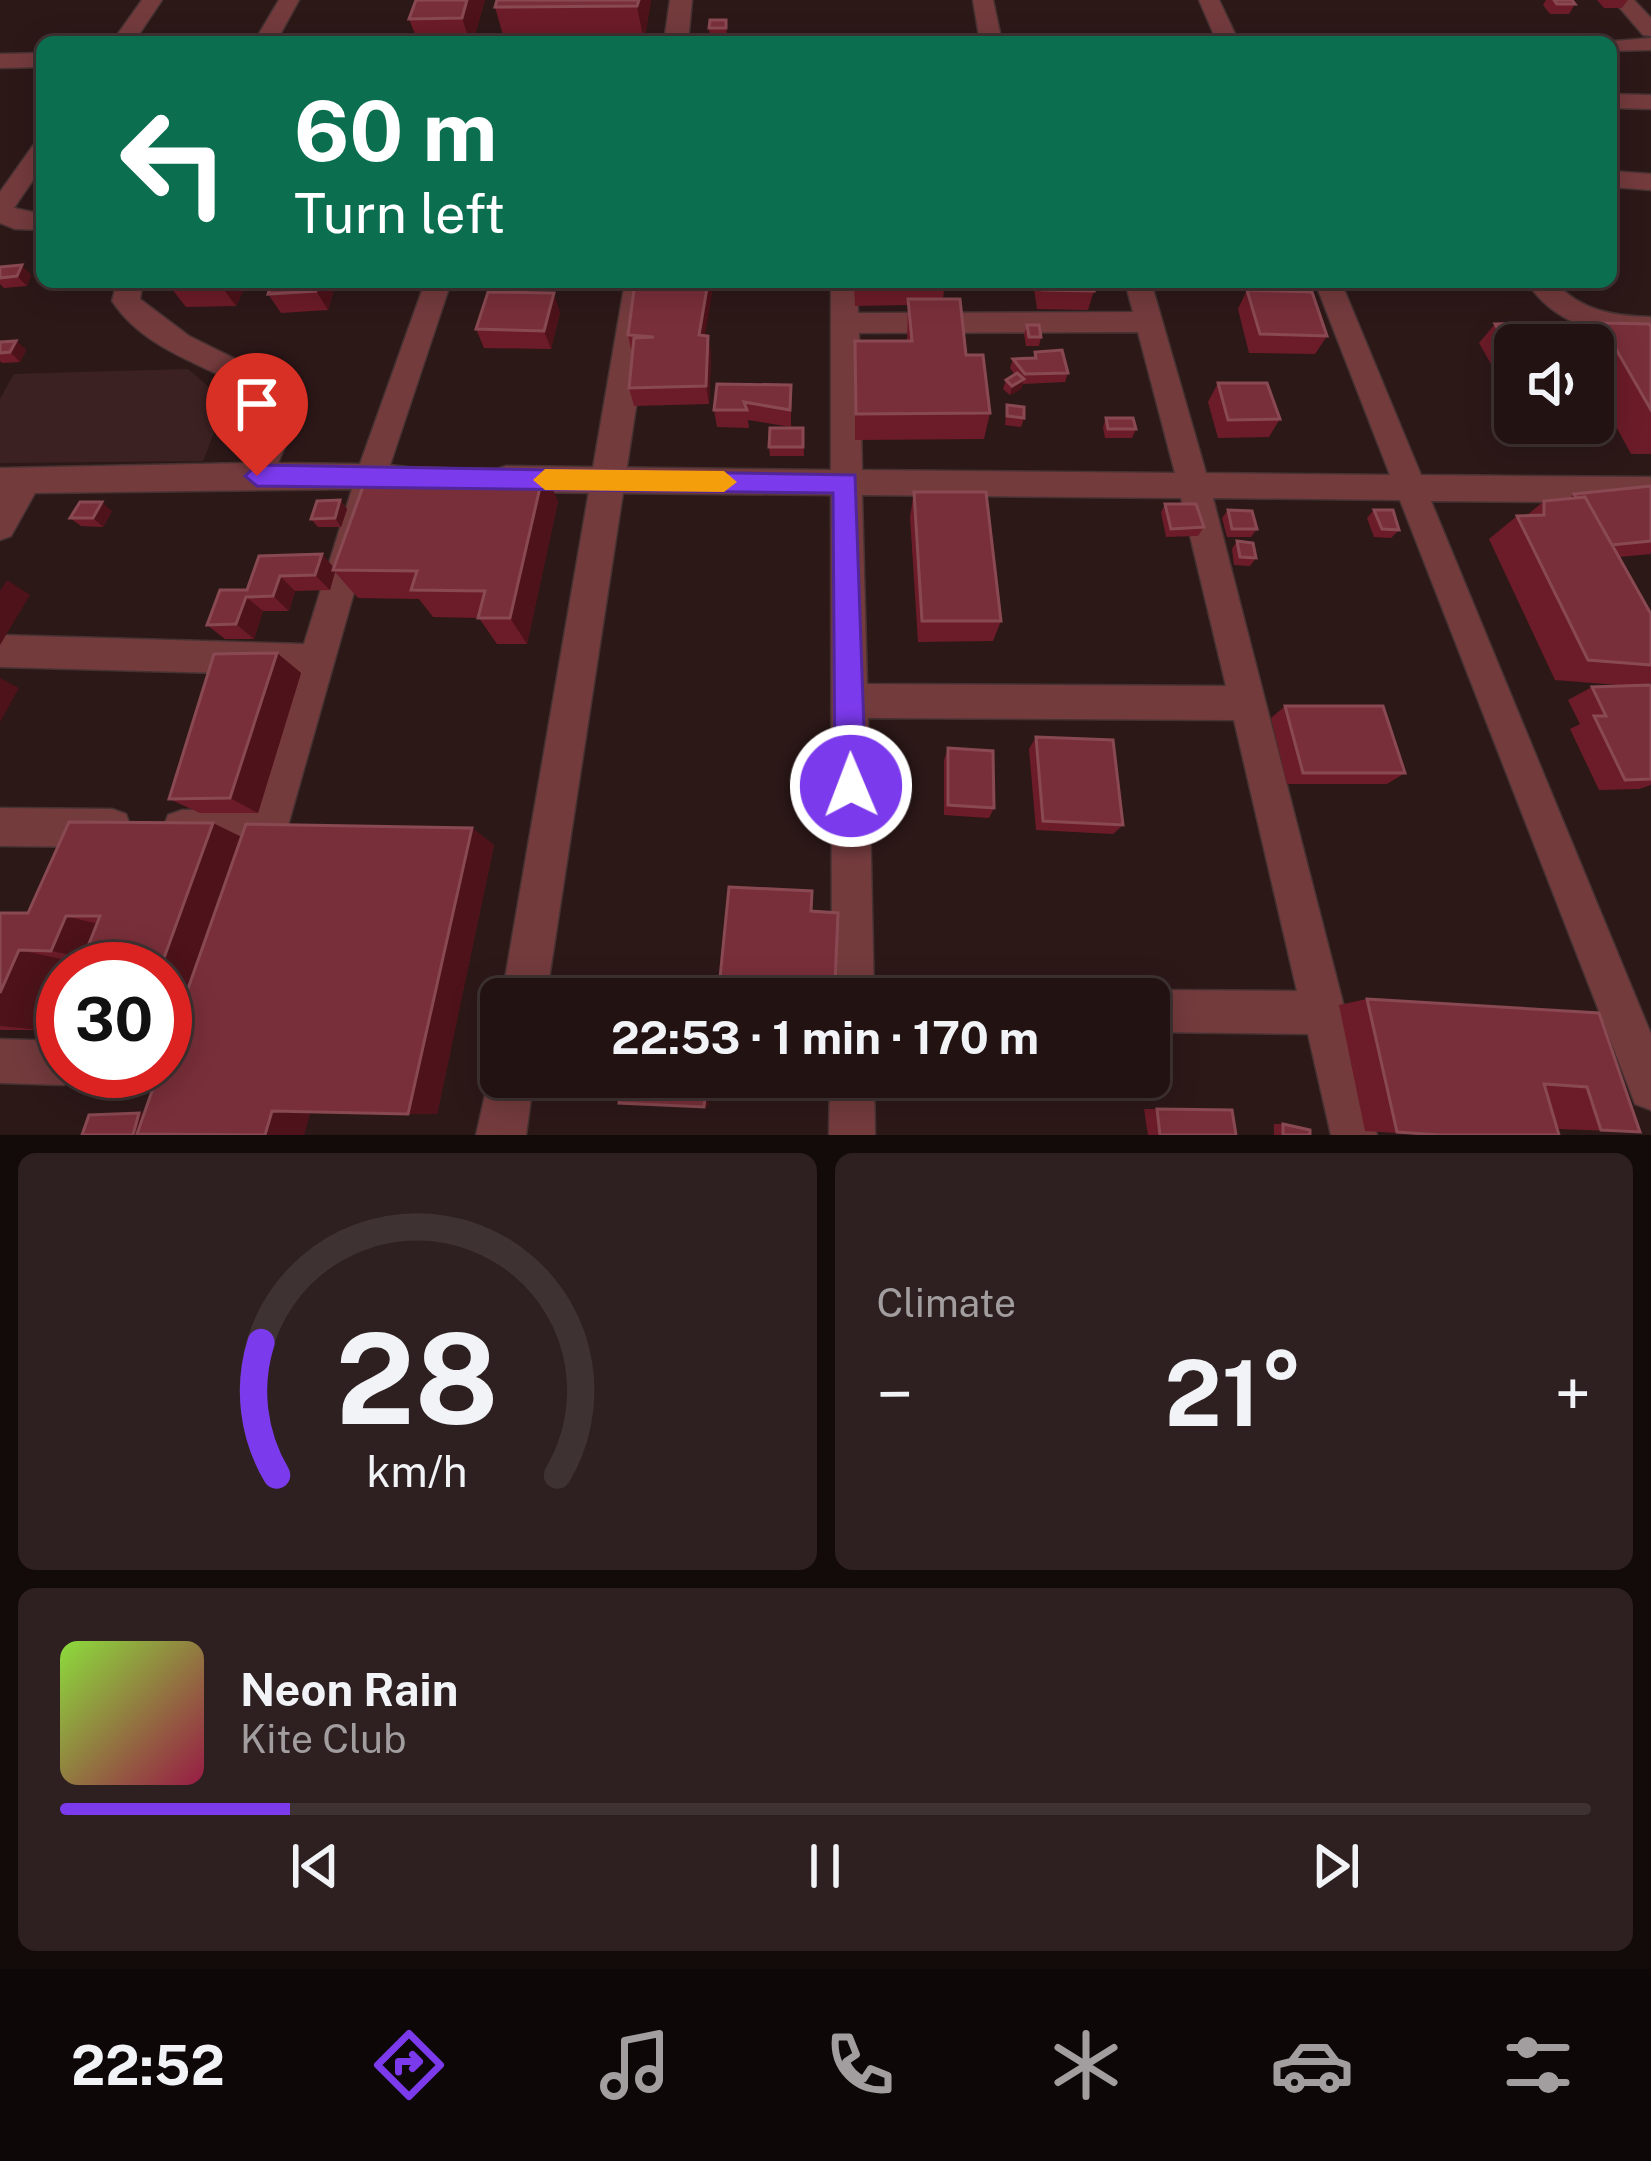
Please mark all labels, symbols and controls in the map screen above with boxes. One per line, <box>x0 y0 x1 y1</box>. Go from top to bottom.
text: 60 m <box>294 81 498 180</box>
icon: left <box>96 84 252 240</box>
text: Turn left <box>294 182 505 245</box>
map controls <box>1494 324 1614 444</box>
button: sound <box>1494 324 1614 444</box>
pin <box>206 353 308 476</box>
icon: arrive <box>224 371 290 437</box>
position arrow <box>788 723 914 849</box>
speed limit sign: 30 <box>36 942 192 1098</box>
text: 22:53 · 1 min · 170 m <box>611 1011 1039 1064</box>
text: Climate <box>877 1280 1016 1326</box>
text: 28 <box>336 1305 499 1452</box>
text: 21° <box>1165 1340 1303 1446</box>
text: − <box>877 1355 913 1433</box>
text: + <box>1554 1355 1591 1433</box>
text: km/h <box>367 1445 468 1496</box>
text: Neon Rain <box>240 1663 458 1716</box>
text: Kite Club <box>240 1716 406 1762</box>
icon: previous <box>282 1833 348 1899</box>
icon: pause <box>792 1833 858 1899</box>
icon: next <box>1303 1833 1369 1899</box>
icon: directions <box>367 2023 451 2107</box>
icon: music <box>593 2023 677 2107</box>
icon: phone <box>818 2023 902 2107</box>
icon: climate <box>1044 2023 1128 2107</box>
icon: car <box>1270 2023 1354 2107</box>
icon: filters <box>1496 2023 1580 2107</box>
text: 22:52 <box>71 2034 225 2097</box>

